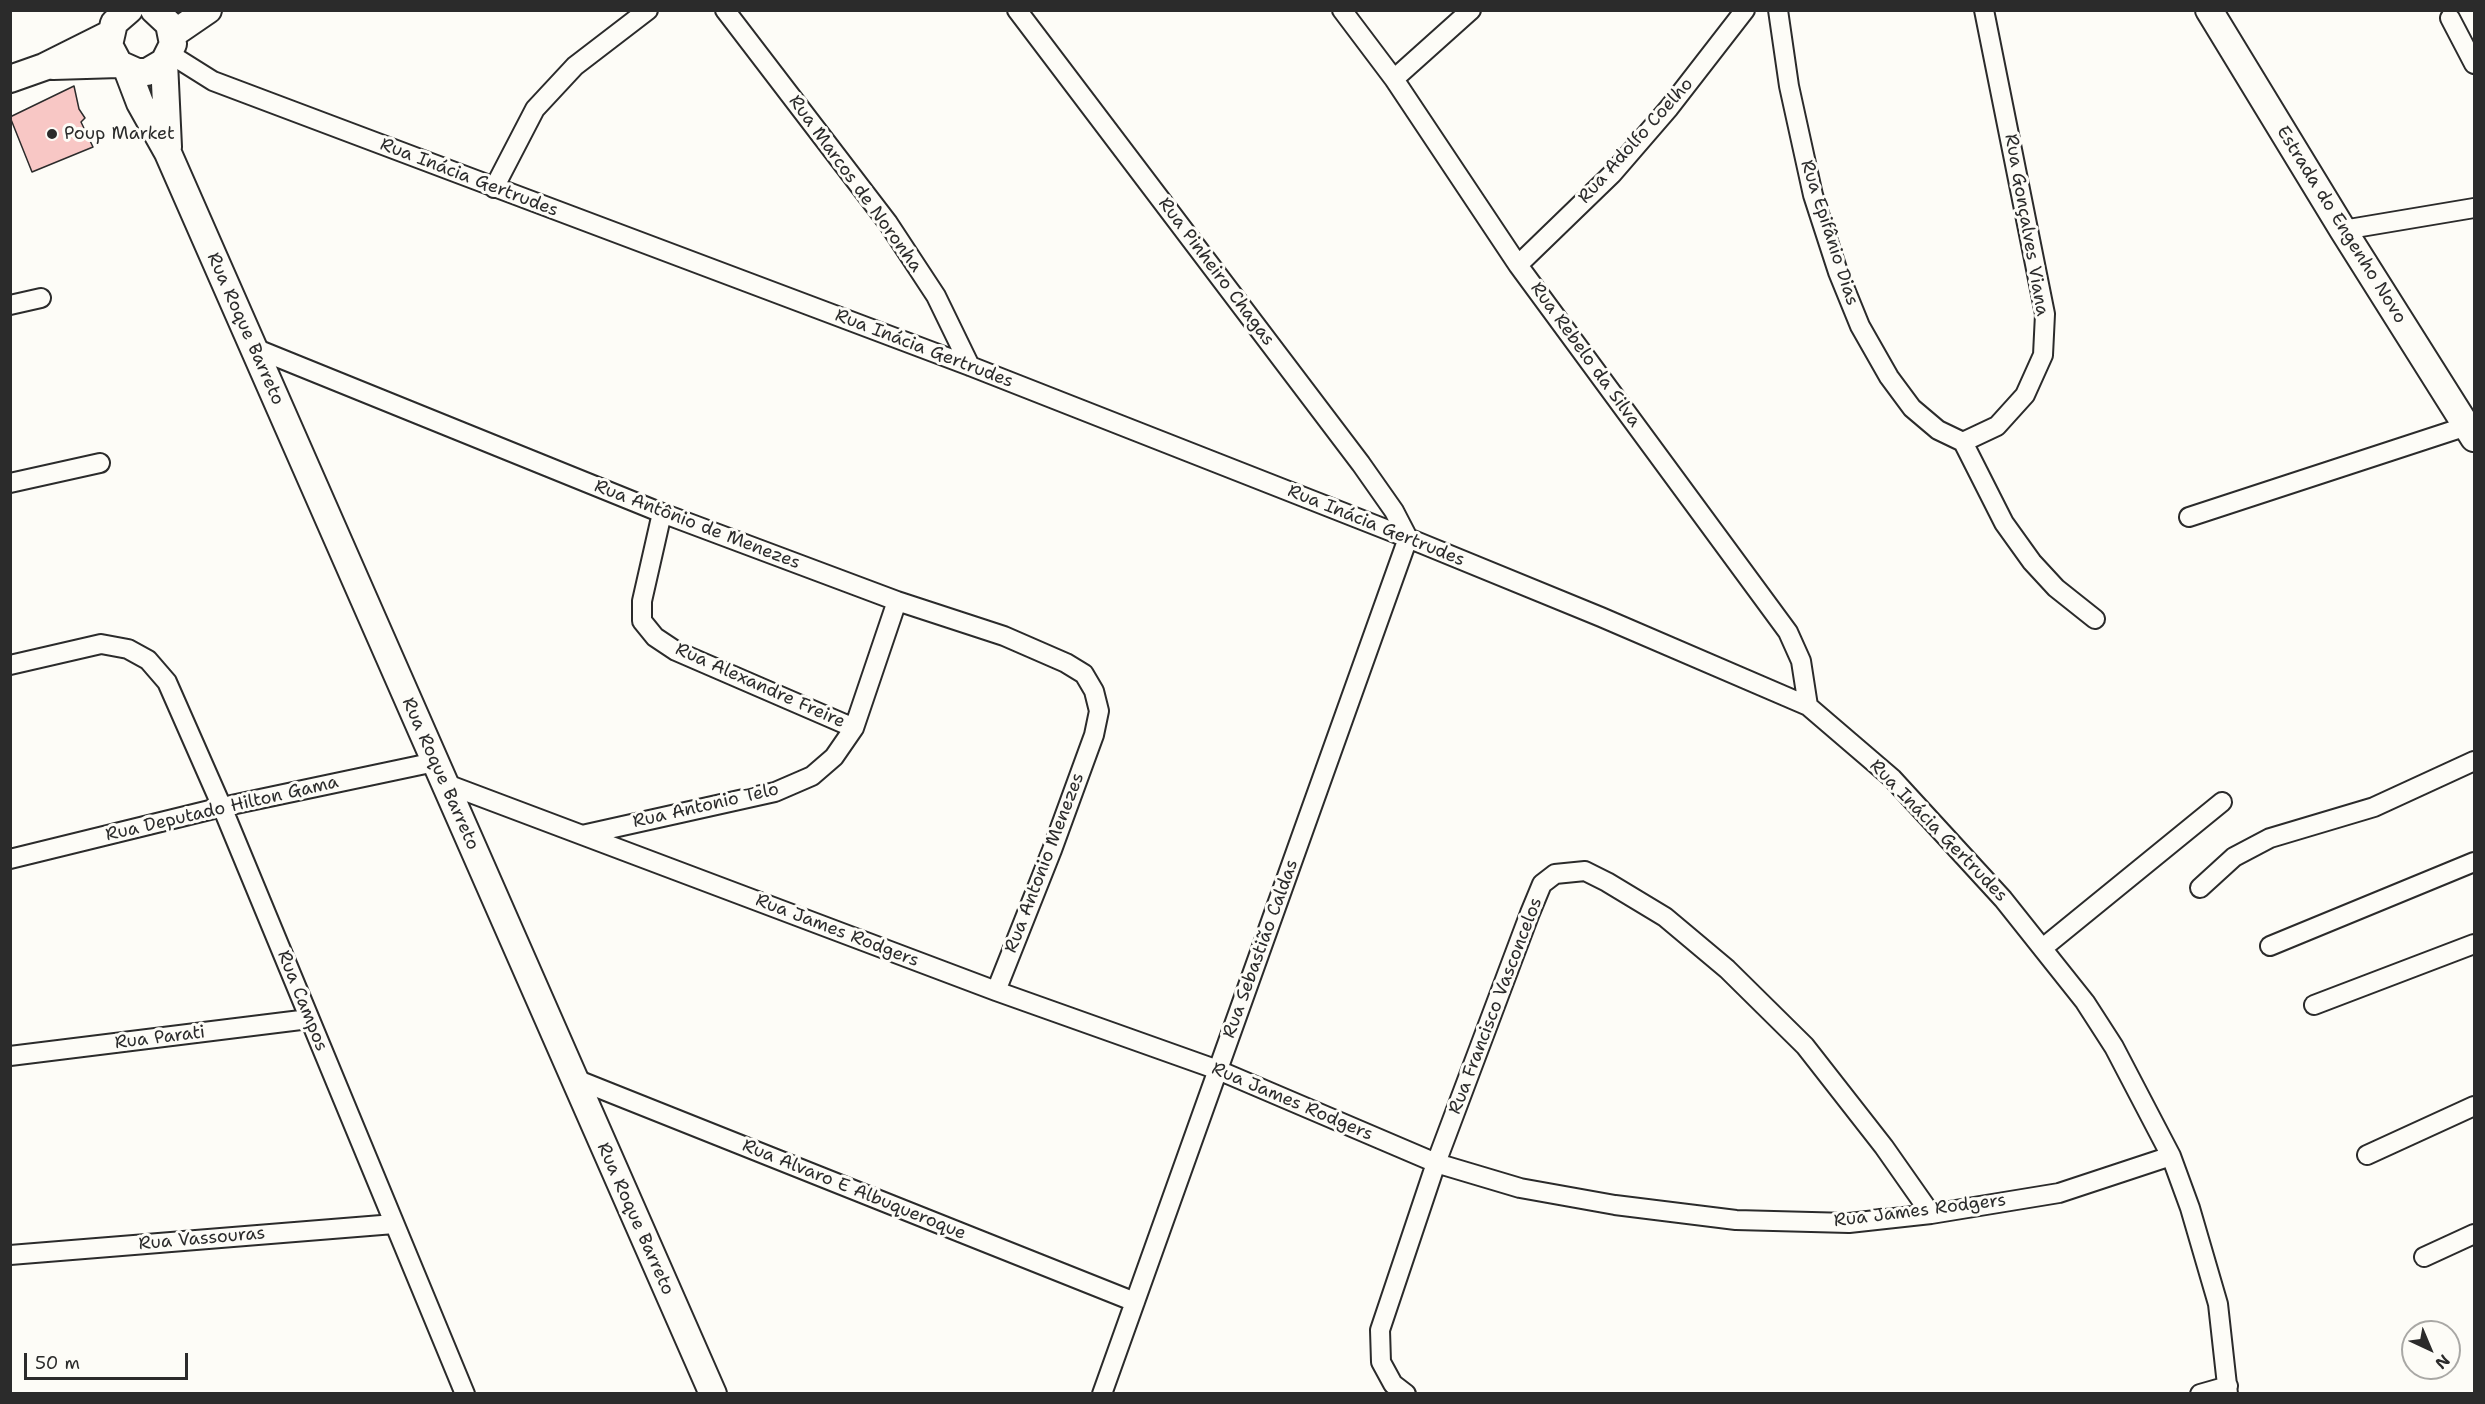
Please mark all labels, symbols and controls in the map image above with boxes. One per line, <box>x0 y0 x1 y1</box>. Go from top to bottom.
street label: Rua Adolfo Coelho <box>1574 74 1698 208</box>
street label: Rua Marcos de Noronha <box>784 91 926 277</box>
street label: Estrada do Engenho Novo <box>2271 122 2411 328</box>
place label: Poup Market <box>64 123 175 145</box>
marker: Poup Market <box>45 127 59 141</box>
street label: Rua Gonçalves Viana <box>1999 132 2053 318</box>
street label: Rua Inácia Gertrudes <box>377 134 561 222</box>
street label: Rua Epifânio Dias <box>1795 158 1863 308</box>
street label: Rua Pinheiro Chagas <box>1153 194 1279 350</box>
street label: Rua Roque Barreto <box>202 249 288 409</box>
street label: Rua Rebelo da Silva <box>1525 278 1645 432</box>
street label: Rua Inácia Gertrudes <box>832 305 1016 393</box>
street label: Rua Antônio de Menezes <box>591 476 803 574</box>
street label: Rua Inácia Gertrudes <box>1284 481 1468 571</box>
street label: Rua Alexandre Freire <box>672 639 848 733</box>
street label: Rua Roque Barreto <box>397 694 483 854</box>
street label: Rua Inácia Gertrudes <box>1865 755 2011 907</box>
street label: Rua Antonio Menezes <box>1001 770 1089 956</box>
street label: Rua Deputado Hilton Gama <box>103 772 341 846</box>
street label: Rua Antonio Telo <box>631 779 781 833</box>
street label: Rua Sebastião Caldas <box>1219 857 1303 1041</box>
street label: Rua James Rodgers <box>752 890 922 972</box>
street label: Rua Francisco Vasconcelos <box>1445 895 1547 1117</box>
street label: Rua Campos <box>272 947 332 1055</box>
street label: Rua Parati <box>114 1022 206 1054</box>
street label: Rua James Rodgers <box>1208 1058 1376 1146</box>
street label: Rua Alvaro E Albuqueroque <box>739 1135 969 1245</box>
street label: Rua Roque Barreto <box>592 1139 678 1299</box>
street label: Rua James Rodgers <box>1833 1190 2007 1232</box>
street label: Rua Vassouras <box>138 1223 266 1255</box>
north arrow <box>2401 1320 2461 1380</box>
scale bar <box>27 1341 190 1379</box>
text: N <box>2431 1350 2454 1374</box>
text: 50 m <box>35 1351 80 1375</box>

